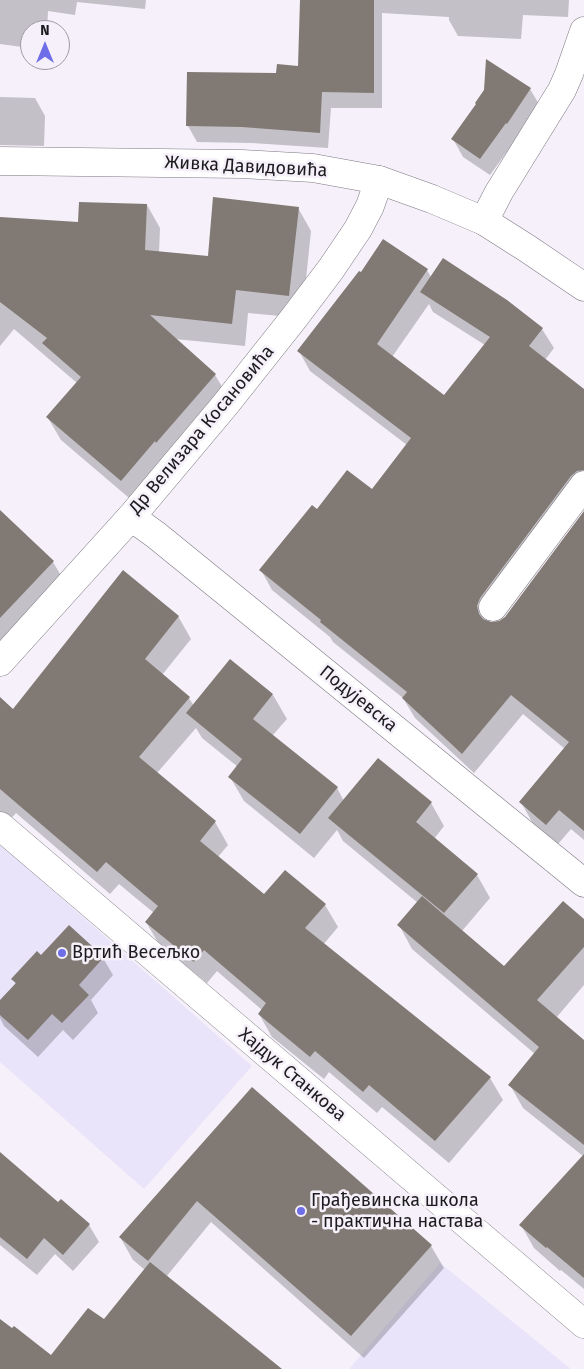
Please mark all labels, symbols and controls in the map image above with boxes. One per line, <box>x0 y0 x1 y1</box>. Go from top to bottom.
north arrow <box>20 20 70 70</box>
text: N <box>40 22 50 39</box>
street label: Живка Давидовића <box>164 152 328 182</box>
street label: Др Велизара Косановића <box>125 341 279 519</box>
street label: Подујевска <box>315 661 401 737</box>
place label: Вртић Весељко <box>72 942 200 964</box>
marker: Вртић Весељко <box>56 947 68 959</box>
street label: Хајдук Станкова <box>234 1024 350 1126</box>
place label: Грађевинска школа - практична настава <box>311 1190 483 1232</box>
marker: Грађевинска школа - практична настава <box>295 1205 307 1217</box>

